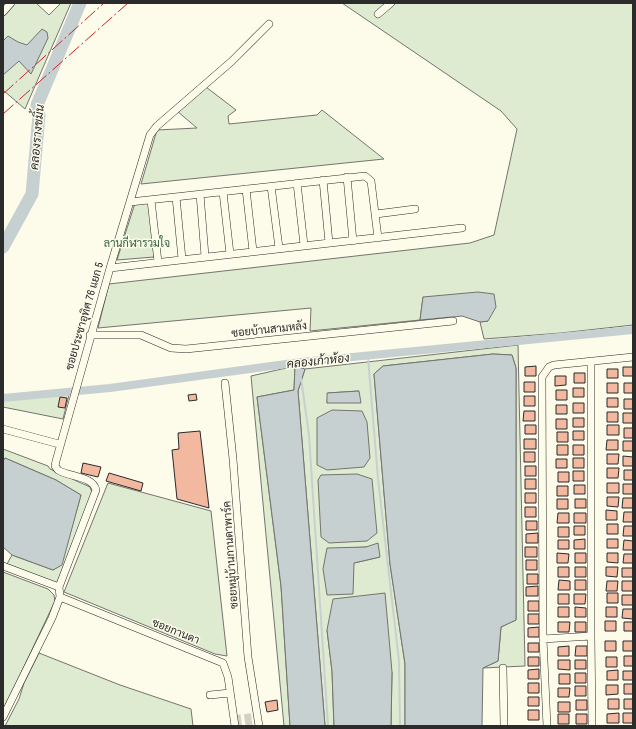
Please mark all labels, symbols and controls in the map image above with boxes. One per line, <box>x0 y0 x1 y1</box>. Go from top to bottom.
water label: คลองรางขมิ้น <box>24 103 48 171</box>
park label: ลานกีฬารวมใจ <box>104 235 170 250</box>
street label: ซอยประชาอุทิศ 76 แยก 5 <box>62 260 108 372</box>
street label: ซอยบ้านสามหลัง <box>231 318 307 340</box>
water label: คลองเก้าห้อง <box>286 350 351 372</box>
street label: ซอยหมู่บ้านกานดาพาร์ค <box>218 500 242 610</box>
street label: ซอยกานดา <box>150 615 202 647</box>

